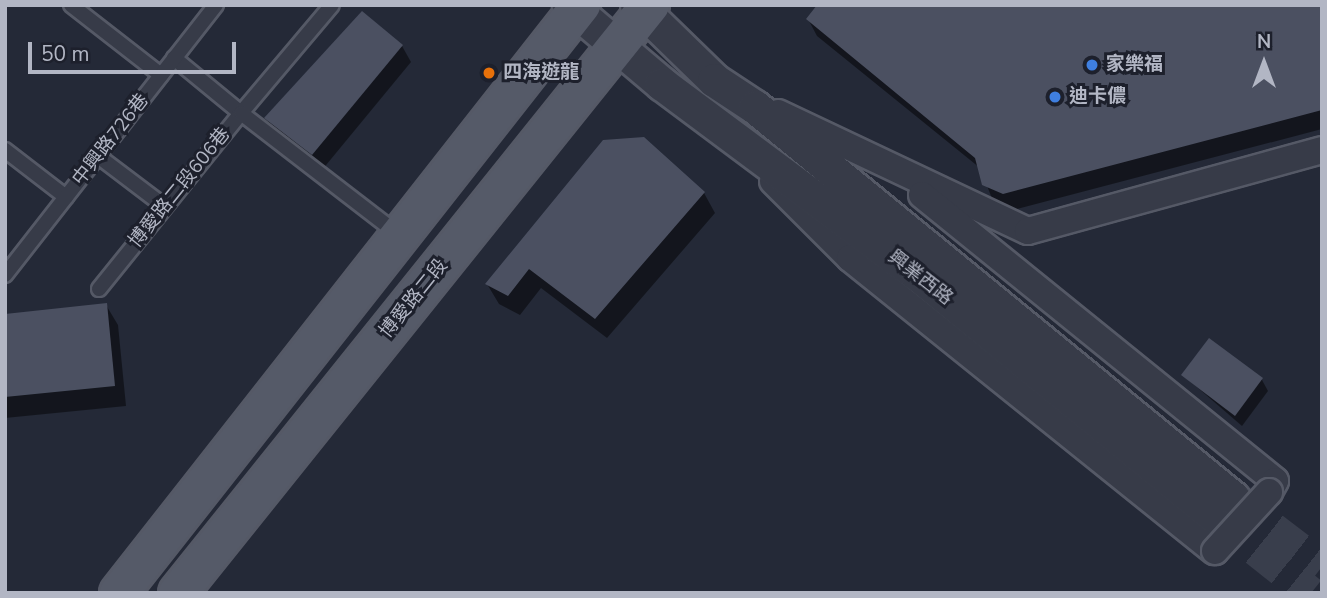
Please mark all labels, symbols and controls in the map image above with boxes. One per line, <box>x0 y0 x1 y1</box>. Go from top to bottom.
scale bar <box>32 28 240 72</box>
north arrow <box>1229 28 1299 98</box>
text: N <box>1257 29 1271 55</box>
text: 50 m <box>41 40 90 68</box>
place label: 家樂福 <box>1106 54 1163 76</box>
marker: 家樂福 <box>1084 57 1100 73</box>
place label: 四海遊龍 <box>503 62 579 84</box>
marker: 四海遊龍 <box>481 65 497 81</box>
place label: 迪卡儂 <box>1069 86 1126 108</box>
marker: 迪卡儂 <box>1047 89 1063 105</box>
street label: 中興路726巷 <box>68 90 154 190</box>
street label: 博愛路二段606巷 <box>125 123 235 253</box>
street label: 興業西路 <box>883 246 957 310</box>
street label: 博愛路二段 <box>375 255 453 343</box>

